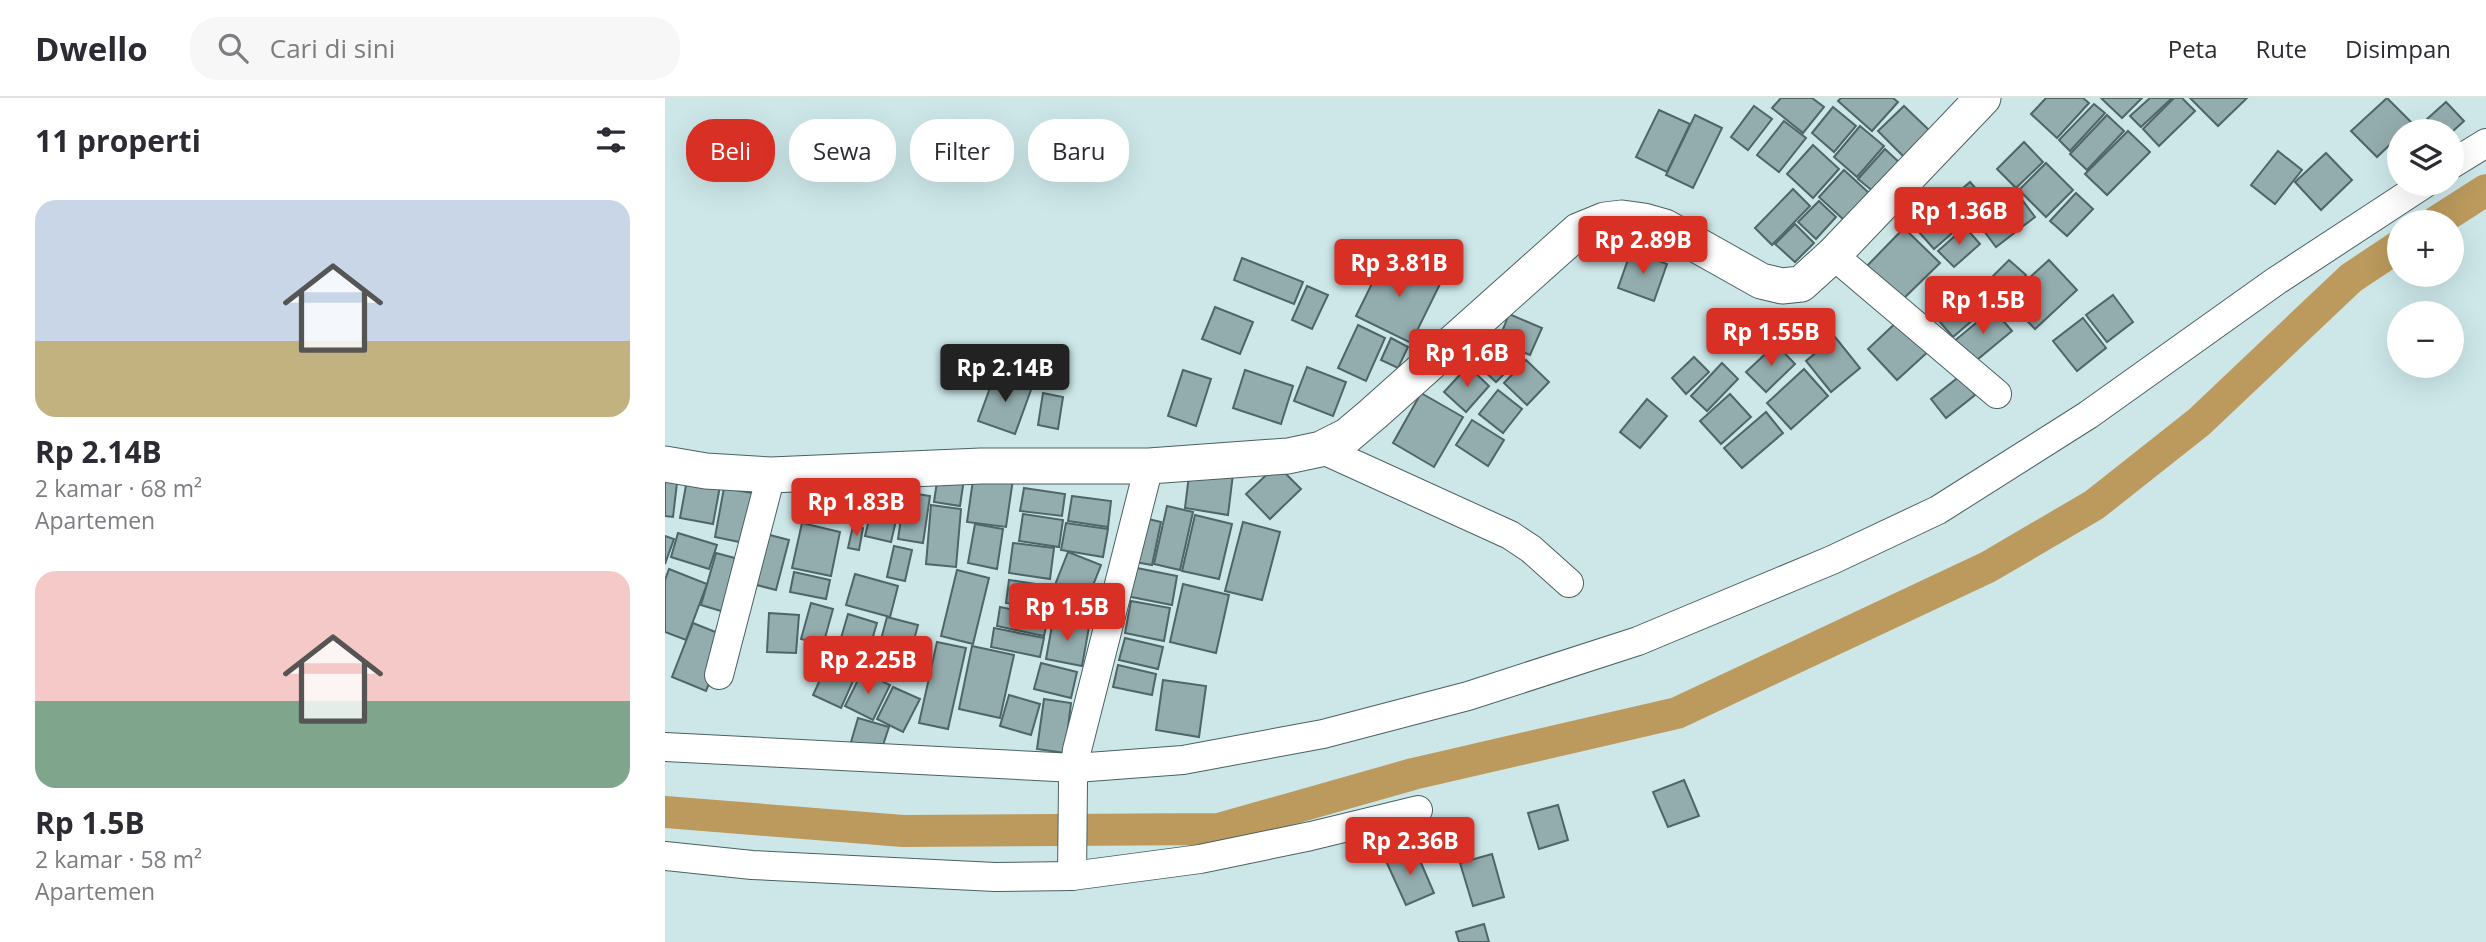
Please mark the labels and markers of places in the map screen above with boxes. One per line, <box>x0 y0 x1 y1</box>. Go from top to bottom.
pin: Rp 1.36B <box>1887 188 2031 247</box>
pin: Rp 2.89B <box>1571 216 1715 276</box>
pin: Rp 3.81B <box>1327 240 1471 299</box>
pin: Rp 1.5B <box>1918 276 2048 336</box>
pin: Rp 1.55B <box>1699 308 1843 368</box>
pin: Rp 1.6B <box>1402 330 1532 389</box>
pin: Rp 2.14B <box>933 344 1077 404</box>
pin: Rp 1.83B <box>784 478 928 538</box>
pin: Rp 1.5B <box>1002 584 1132 643</box>
pin: Rp 2.25B <box>796 636 940 696</box>
pin: Rp 2.36B <box>1338 818 1482 877</box>

